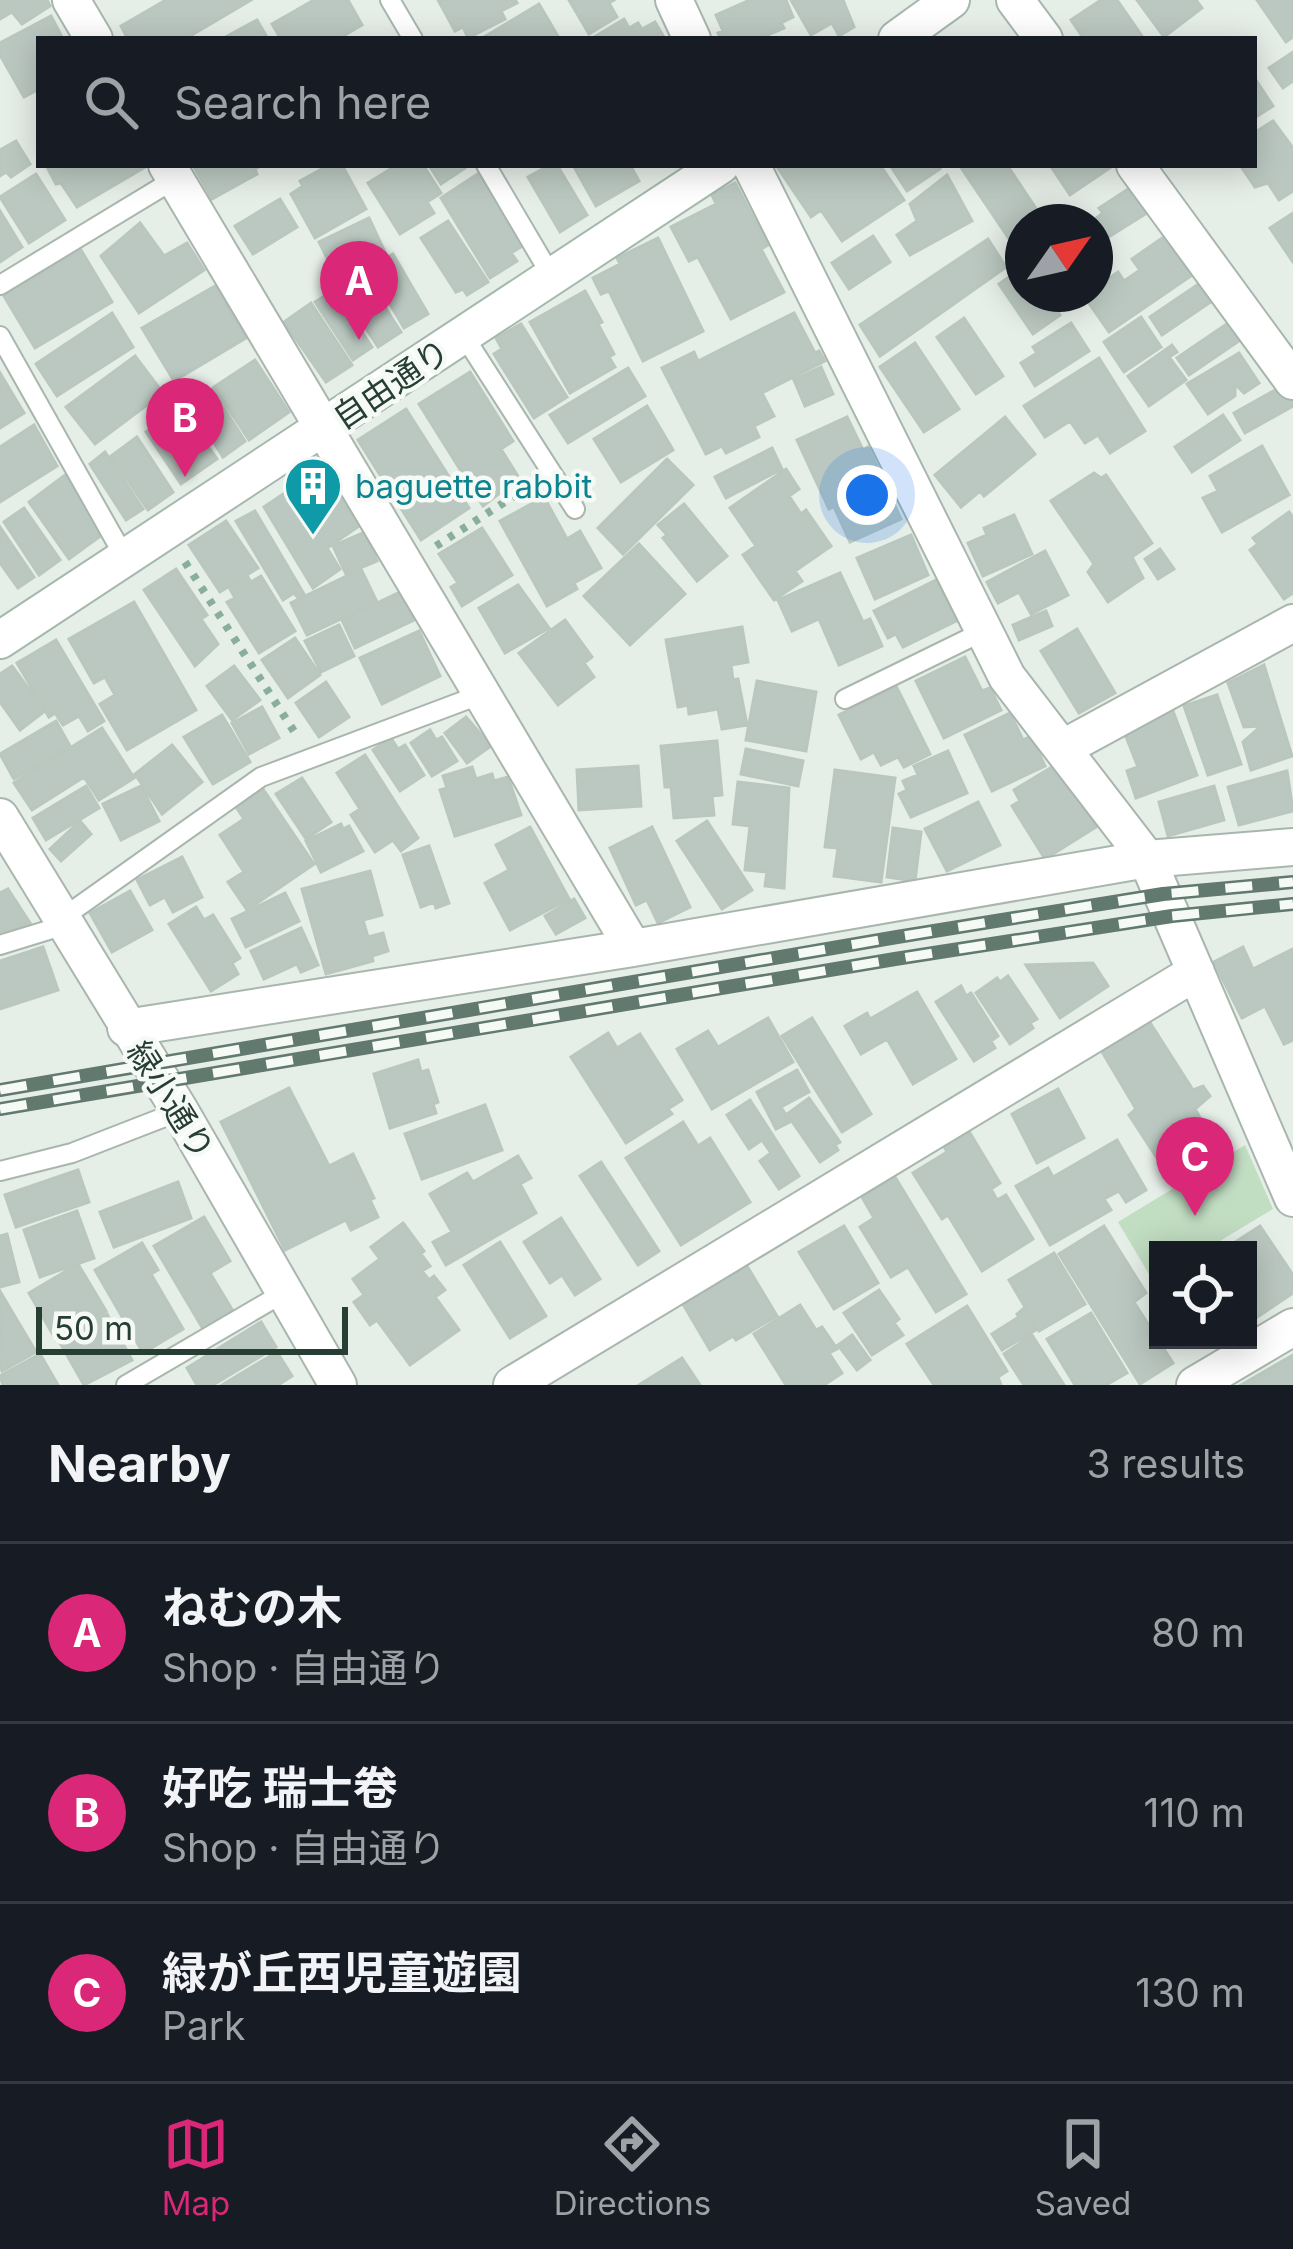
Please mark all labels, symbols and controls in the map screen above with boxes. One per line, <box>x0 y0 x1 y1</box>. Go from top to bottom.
search box <box>36 36 1257 168</box>
icon: search <box>78 69 144 135</box>
text: Search here <box>174 75 431 130</box>
north arrow <box>1005 204 1113 312</box>
pin: A <box>320 241 398 340</box>
street label: 自由通り <box>325 331 457 437</box>
pin: B <box>146 378 224 477</box>
building icon: baguette rabbit <box>282 455 344 537</box>
your location <box>837 465 897 525</box>
place label: baguette rabbit <box>355 466 592 506</box>
street label: 緑小通り <box>119 1033 223 1167</box>
pin: C <box>1156 1117 1234 1216</box>
map controls <box>1149 1241 1257 1349</box>
button: locate <box>1149 1241 1257 1349</box>
scale bar <box>36 1301 348 1354</box>
text: 50 m <box>54 1308 133 1348</box>
text: Nearby <box>48 1433 231 1494</box>
text: 3 results <box>1087 1440 1245 1487</box>
text: ねむの木 <box>162 1580 342 1635</box>
text: A <box>72 1609 102 1656</box>
text: 80 m <box>1151 1609 1245 1656</box>
text: Shop · 自由通り <box>162 1644 447 1691</box>
text: 好吃 瑞士卷 <box>162 1760 398 1815</box>
text: B <box>74 1789 100 1836</box>
text: 110 m <box>1144 1789 1245 1836</box>
text: Shop · 自由通り <box>162 1824 447 1871</box>
text: 緑が丘西児童遊園 <box>162 1945 522 2000</box>
text: C <box>73 1969 101 2016</box>
text: 130 m <box>1135 1969 1245 2016</box>
text: Park <box>162 2002 246 2049</box>
tab: Map <box>162 2111 230 2223</box>
tab: Directions <box>554 2111 711 2223</box>
tab: Saved <box>1035 2111 1131 2223</box>

